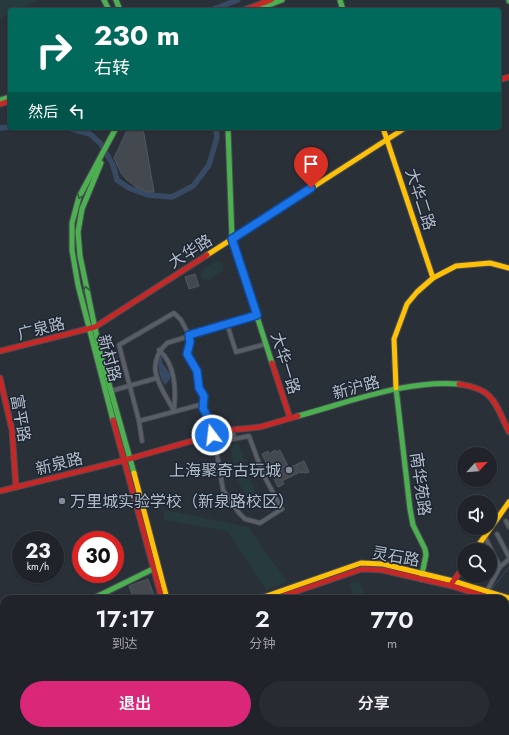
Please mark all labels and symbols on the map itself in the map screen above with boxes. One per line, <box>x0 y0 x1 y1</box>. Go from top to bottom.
pin <box>294 147 328 188</box>
street label: 大华二路 <box>400 165 441 233</box>
one-way arrow <box>77 192 85 199</box>
street label: 大华路 <box>164 229 217 274</box>
one-way arrow <box>83 286 91 292</box>
street label: 广泉路 <box>15 312 67 345</box>
street label: 大华一路 <box>265 329 306 397</box>
street label: 新村路 <box>92 332 127 384</box>
street label: 新沪路 <box>330 370 382 405</box>
street label: 富平路 <box>5 392 36 444</box>
position arrow <box>191 414 233 456</box>
street label: 新泉路 <box>33 447 85 480</box>
north arrow <box>457 447 497 487</box>
street label: 南华苑路 <box>405 451 436 517</box>
place label: 上海聚奇古玩城 <box>169 459 281 482</box>
marker: 上海聚奇古玩城 <box>284 465 294 475</box>
place label: 万里城实验学校（新泉路校区） <box>70 490 294 513</box>
marker: 万里城实验学校（新泉路校区） <box>57 496 67 506</box>
speed limit sign: 30 <box>72 531 124 583</box>
street label: 灵石路 <box>370 541 422 572</box>

